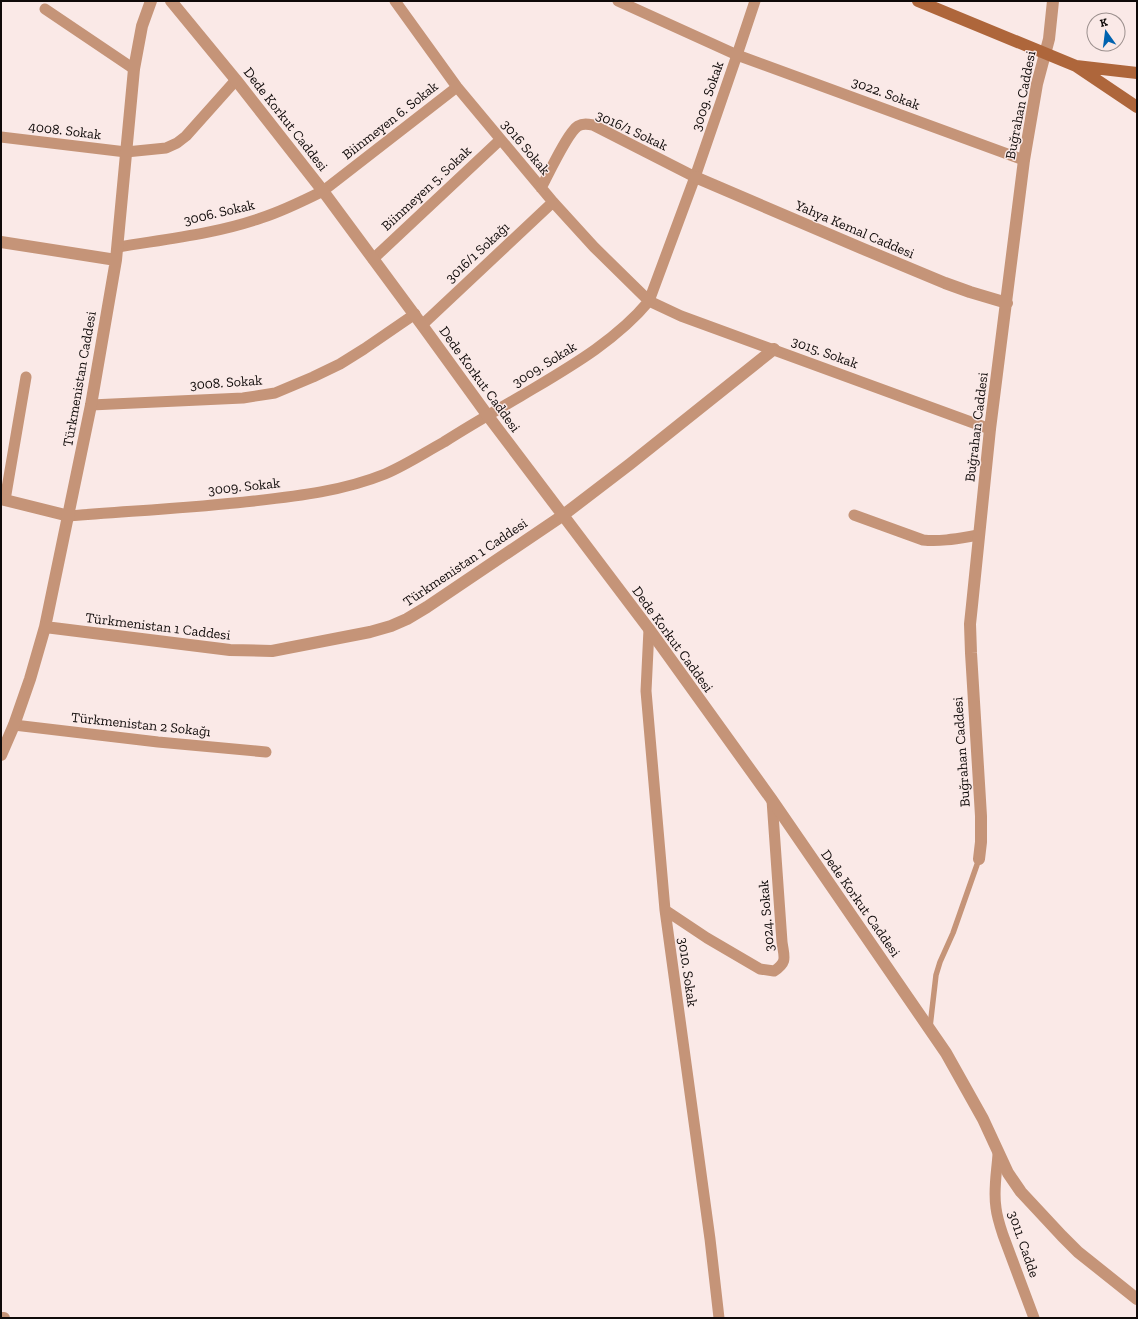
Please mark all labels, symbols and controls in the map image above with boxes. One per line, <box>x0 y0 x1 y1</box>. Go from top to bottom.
north arrow <box>1086 12 1126 52</box>
text: K <box>1099 15 1109 30</box>
street label: Buğrahan Caddesi <box>1002 49 1039 161</box>
street label: 3009. Sokak <box>688 58 728 133</box>
street label: Dede Korkut Caddesi <box>240 64 331 175</box>
street label: 3022. Sokak <box>849 73 923 114</box>
street label: Biinmeyen 6. Sokak <box>339 77 442 163</box>
street label: 3016/1 Sokak <box>593 106 671 155</box>
street label: 3016 Sokak <box>498 116 554 179</box>
street label: 4008. Sokak <box>28 118 103 143</box>
street label: Biinmeyen 5. Sokak <box>378 142 475 234</box>
street label: 3006. Sokak <box>182 196 257 229</box>
street label: Yahya Kemal Caddesi <box>792 196 917 262</box>
street label: 3016/1 Sokağı <box>442 218 513 286</box>
street label: Türkmenistan Caddesi <box>59 310 100 448</box>
street label: Dede Korkut Caddesi <box>435 323 524 436</box>
street label: 3015. Sokak <box>789 333 861 373</box>
street label: 3009. Sokak <box>509 338 580 391</box>
street label: 3008. Sokak <box>189 371 263 394</box>
street label: Buğrahan Caddesi <box>961 371 992 483</box>
street label: 3009. Sokak <box>207 474 282 499</box>
street label: Türkmenistan 1 Caddesi <box>400 515 531 610</box>
street label: Dede Korkut Caddesi <box>628 583 717 696</box>
street label: Türkmenistan 1 Caddesi <box>84 609 231 644</box>
street label: Buğrahan Caddesi <box>949 696 974 808</box>
street label: Türkmenistan 2 Sokağı <box>70 709 212 740</box>
street label: Dede Korkut Caddesi <box>817 846 904 960</box>
street label: 3024. Sokak <box>755 879 778 952</box>
street label: 3010. Sokak <box>674 936 701 1009</box>
street label: 3011. Cadde <box>1004 1208 1043 1280</box>

